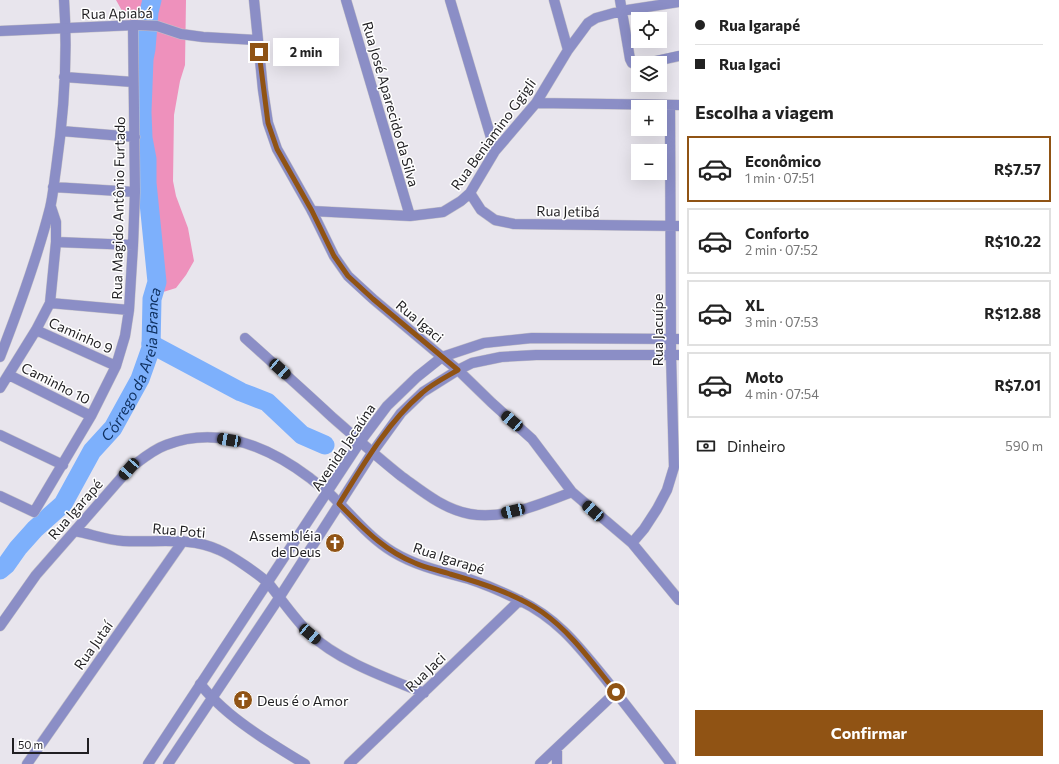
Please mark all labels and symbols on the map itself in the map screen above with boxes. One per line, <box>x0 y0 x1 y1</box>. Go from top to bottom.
street label: Rua Apiabá <box>81 4 153 22</box>
street label: Rua José Aparecido da Silva <box>359 19 423 189</box>
callout: 2 min <box>273 38 339 66</box>
route end <box>250 43 268 61</box>
street label: Rua Beniamino Ggigli <box>447 75 539 193</box>
street label: Rua Magido Antônio Furtado <box>108 116 128 300</box>
street label: Rua Jetibá <box>536 202 600 220</box>
water label: Córrego da Areia Branca <box>97 285 164 445</box>
street label: Rua Jacuípe <box>649 294 666 366</box>
street label: Rua Igaci <box>393 296 447 346</box>
street label: Caminho 9 <box>46 313 116 357</box>
car <box>267 357 293 381</box>
street label: Caminho 10 <box>19 358 93 408</box>
street label: Avenida Jacaúna <box>307 400 379 494</box>
car <box>499 409 525 433</box>
car <box>216 432 242 448</box>
car <box>117 456 141 482</box>
street label: Rua Igarapé <box>44 475 106 543</box>
car <box>580 499 606 523</box>
car <box>500 502 526 520</box>
street label: Rua Poti <box>152 519 206 541</box>
place label: Assembléia de Deus <box>249 527 321 560</box>
church icon: Assembléia de Deus <box>324 532 346 554</box>
street label: Rua Igarapé <box>411 538 487 578</box>
street label: Rua Jutaí <box>70 617 116 673</box>
car <box>297 622 323 646</box>
street label: Rua Jaci <box>401 649 449 695</box>
route start <box>607 683 625 701</box>
church icon: Deus é o Amor <box>232 689 254 711</box>
place label: Deus é o Amor <box>257 692 349 709</box>
scale bar <box>12 736 89 755</box>

